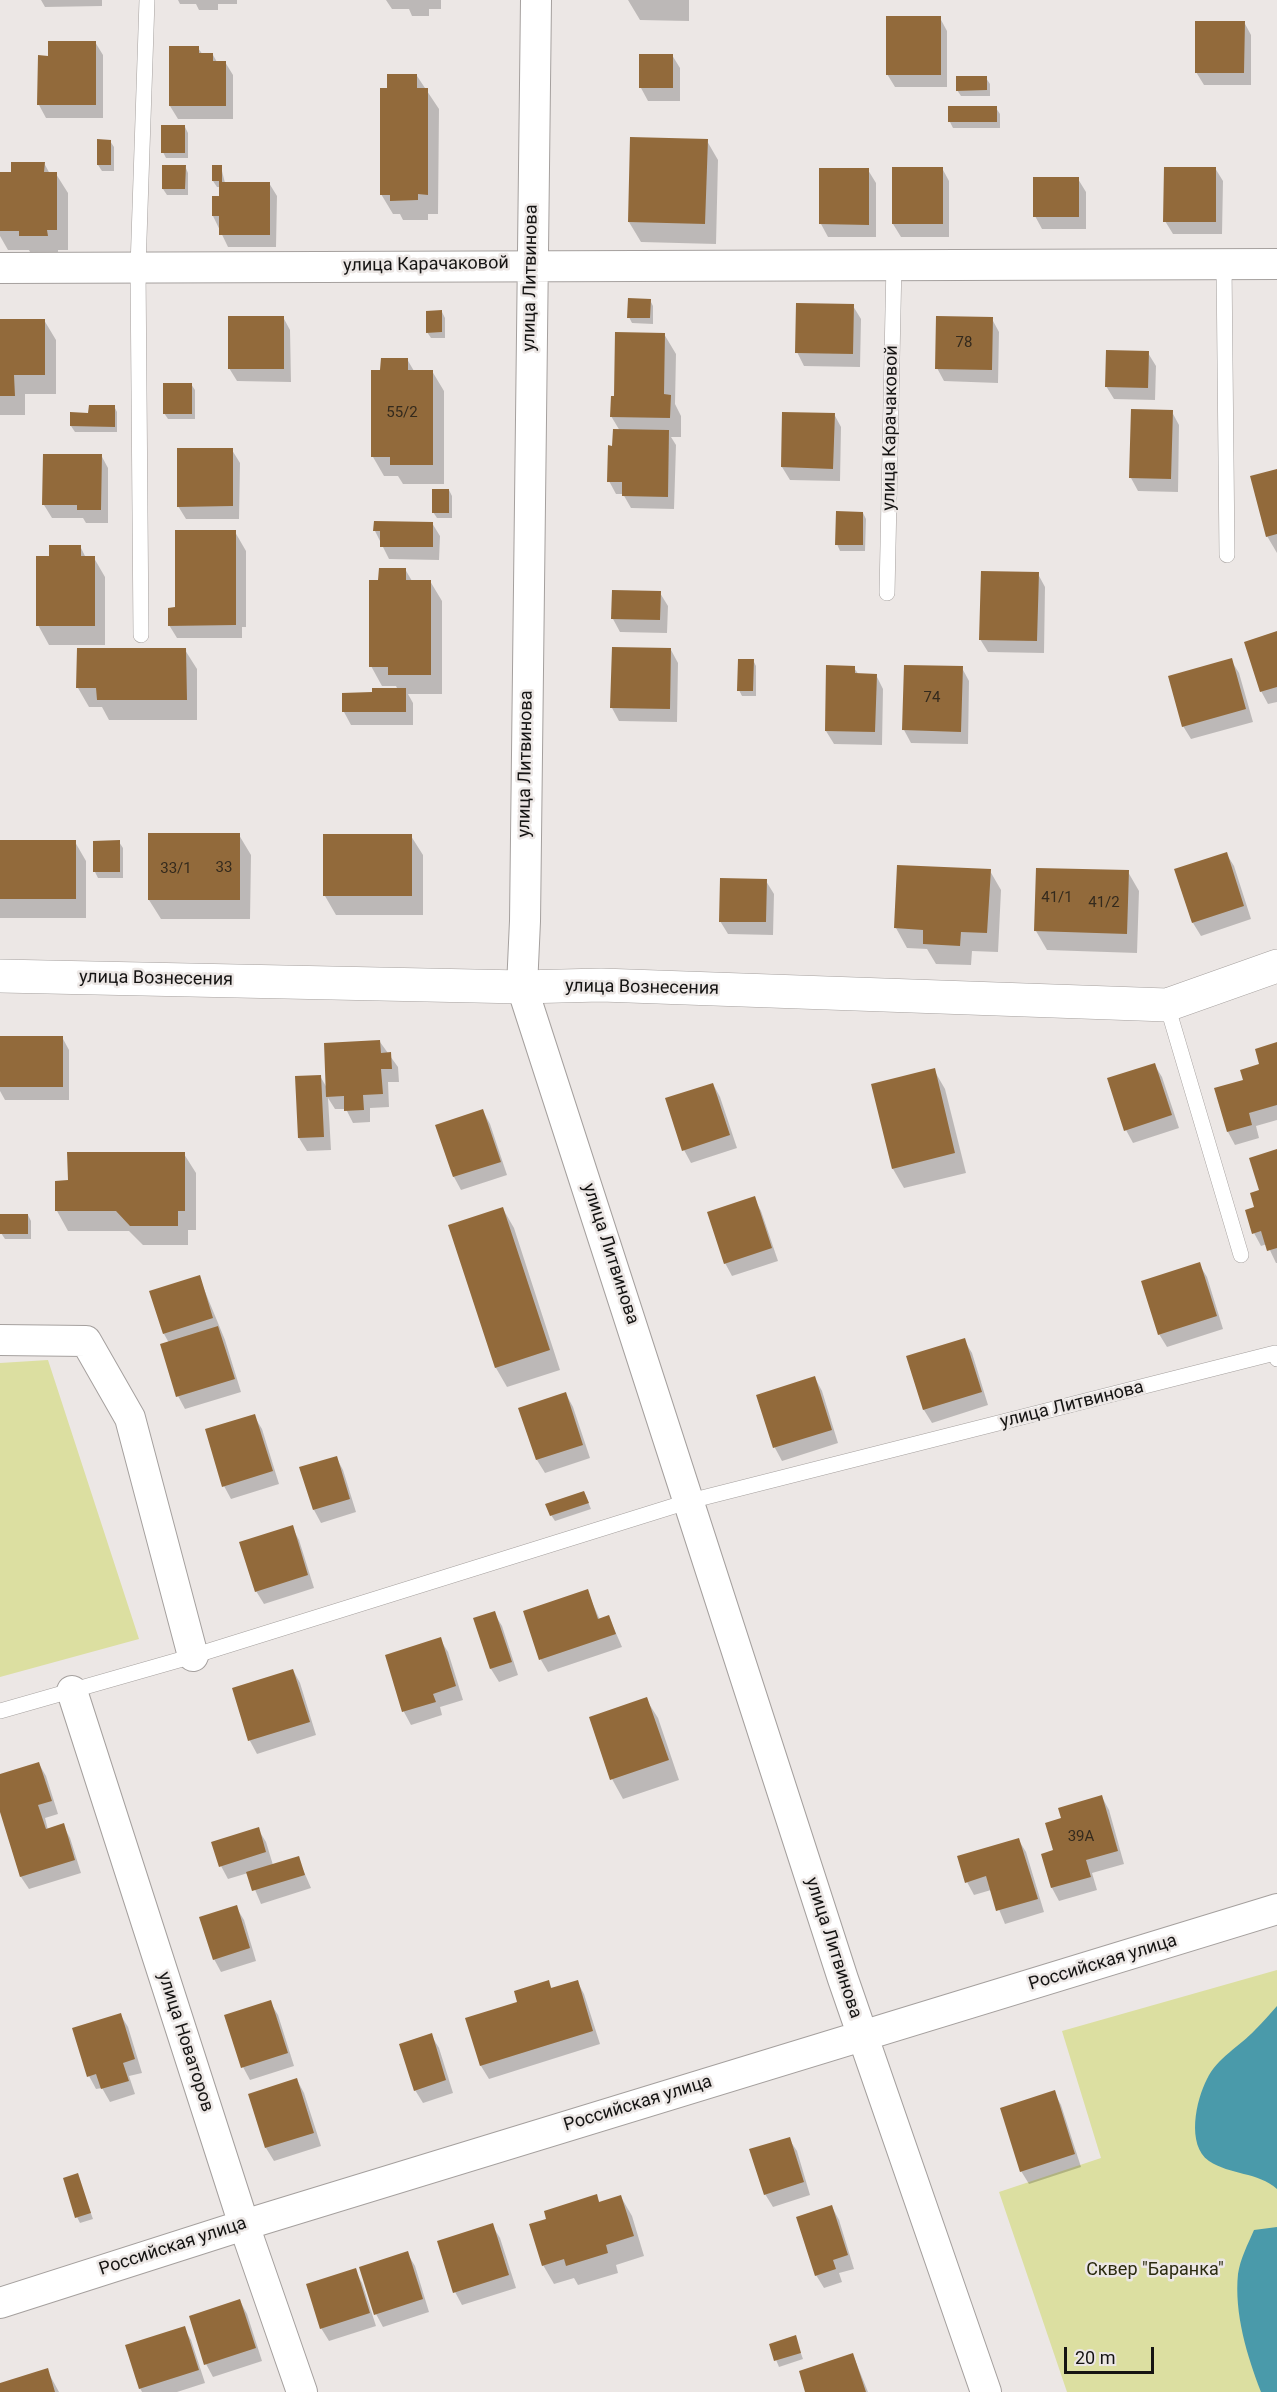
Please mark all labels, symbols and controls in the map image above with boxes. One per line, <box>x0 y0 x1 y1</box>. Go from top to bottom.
street label: улица Литвинова <box>519 204 543 352</box>
street label: улица Карачаковой <box>343 253 509 277</box>
house number: 78 <box>956 334 972 352</box>
street label: улица Карачаковой <box>879 345 903 511</box>
house number: 55/2 <box>386 404 418 422</box>
house number: 74 <box>924 689 940 707</box>
street label: улица Литвинова <box>514 690 538 838</box>
house number: 33 <box>216 859 232 877</box>
house number: 33/1 <box>160 860 192 878</box>
house number: 41/1 <box>1041 889 1073 907</box>
house number: 41/2 <box>1088 894 1120 912</box>
street label: улица Вознесения <box>79 967 233 991</box>
street label: улица Вознесения <box>565 976 719 1000</box>
street label: улица Литвинова <box>577 1181 643 1327</box>
street label: улица Литвинова <box>998 1377 1146 1433</box>
house number: 39А <box>1068 1828 1094 1846</box>
street label: улица Литвинова <box>800 1875 866 2021</box>
street label: Российская улица <box>1026 1930 1180 1996</box>
street label: улица Новаторов <box>152 1969 218 2115</box>
street label: Российская улица <box>561 2071 715 2137</box>
street label: Российская улица <box>97 2213 249 2281</box>
park label: Сквер "Баранка" <box>1086 2259 1224 2281</box>
scale bar <box>1067 2335 1157 2373</box>
text: 20 m <box>1075 2347 1115 2368</box>

